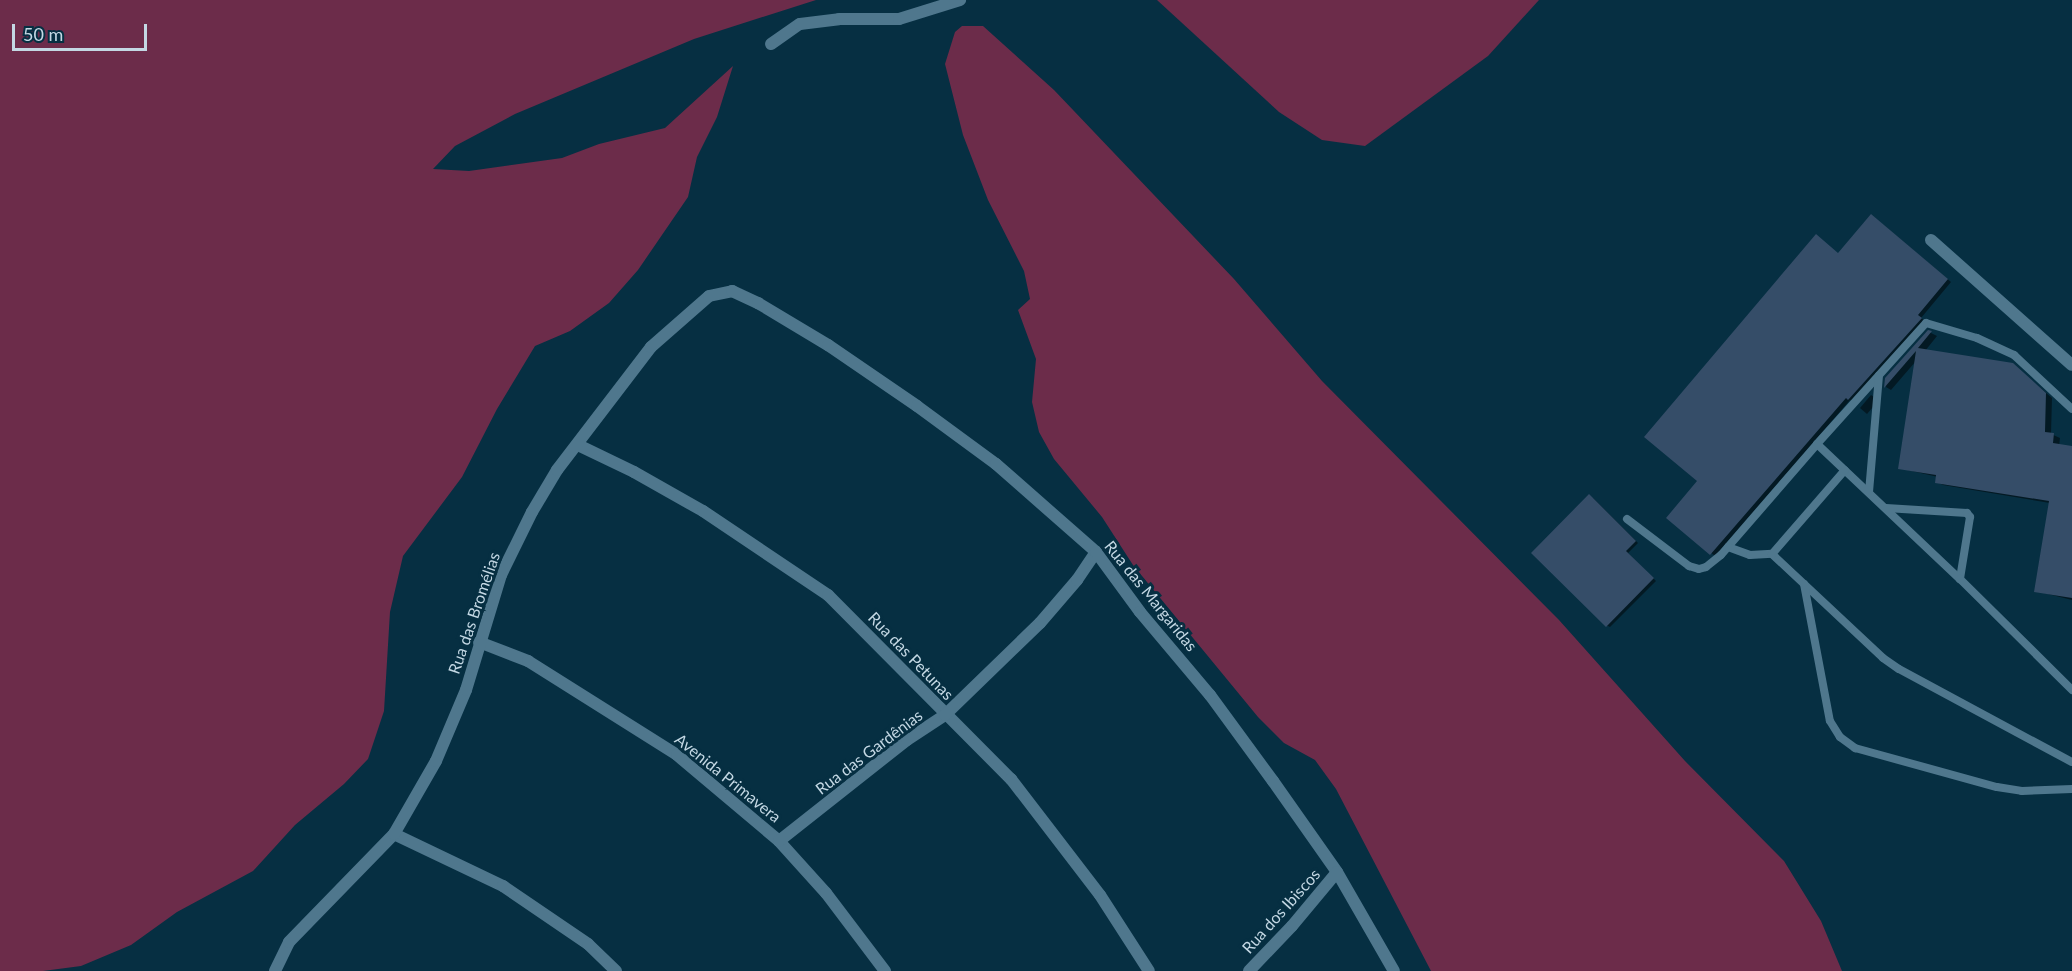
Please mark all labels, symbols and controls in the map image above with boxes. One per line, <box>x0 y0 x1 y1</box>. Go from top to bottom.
scale bar <box>15 12 150 50</box>
text: 50 m <box>23 23 63 45</box>
street label: Rua das Margaridas <box>1101 537 1201 655</box>
street label: Rua das Bromélias <box>444 550 504 676</box>
street label: Rua das Petunas <box>864 608 958 704</box>
street label: Rua das Gardênias <box>812 706 926 798</box>
street label: Avenida Primavera <box>671 729 785 827</box>
street label: Rua dos Ibiscos <box>1238 865 1324 957</box>

